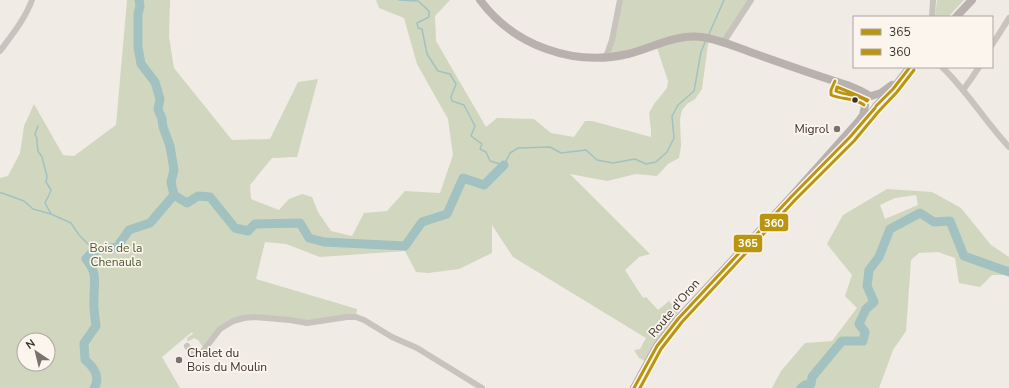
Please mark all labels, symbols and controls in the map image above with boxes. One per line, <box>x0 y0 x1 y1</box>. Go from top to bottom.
legend <box>853 16 993 68</box>
text: 365 <box>889 24 911 40</box>
text: 360 <box>889 44 911 60</box>
unlabelled marker <box>850 95 860 105</box>
place label: Migrol <box>794 121 829 137</box>
marker: Migrol <box>832 124 842 134</box>
line badge: 360 <box>759 213 789 232</box>
text: 360 <box>764 216 784 231</box>
line badge: 365 <box>733 234 763 253</box>
text: 365 <box>738 236 758 251</box>
park label: Bois de la Chenaula <box>90 240 142 270</box>
street label: Route d'Oron <box>645 275 703 341</box>
north arrow <box>16 332 56 372</box>
text: N <box>23 336 38 353</box>
place label: Chalet du Bois du Moulin <box>187 345 267 375</box>
marker: Chalet du Bois du Moulin <box>174 355 184 365</box>

